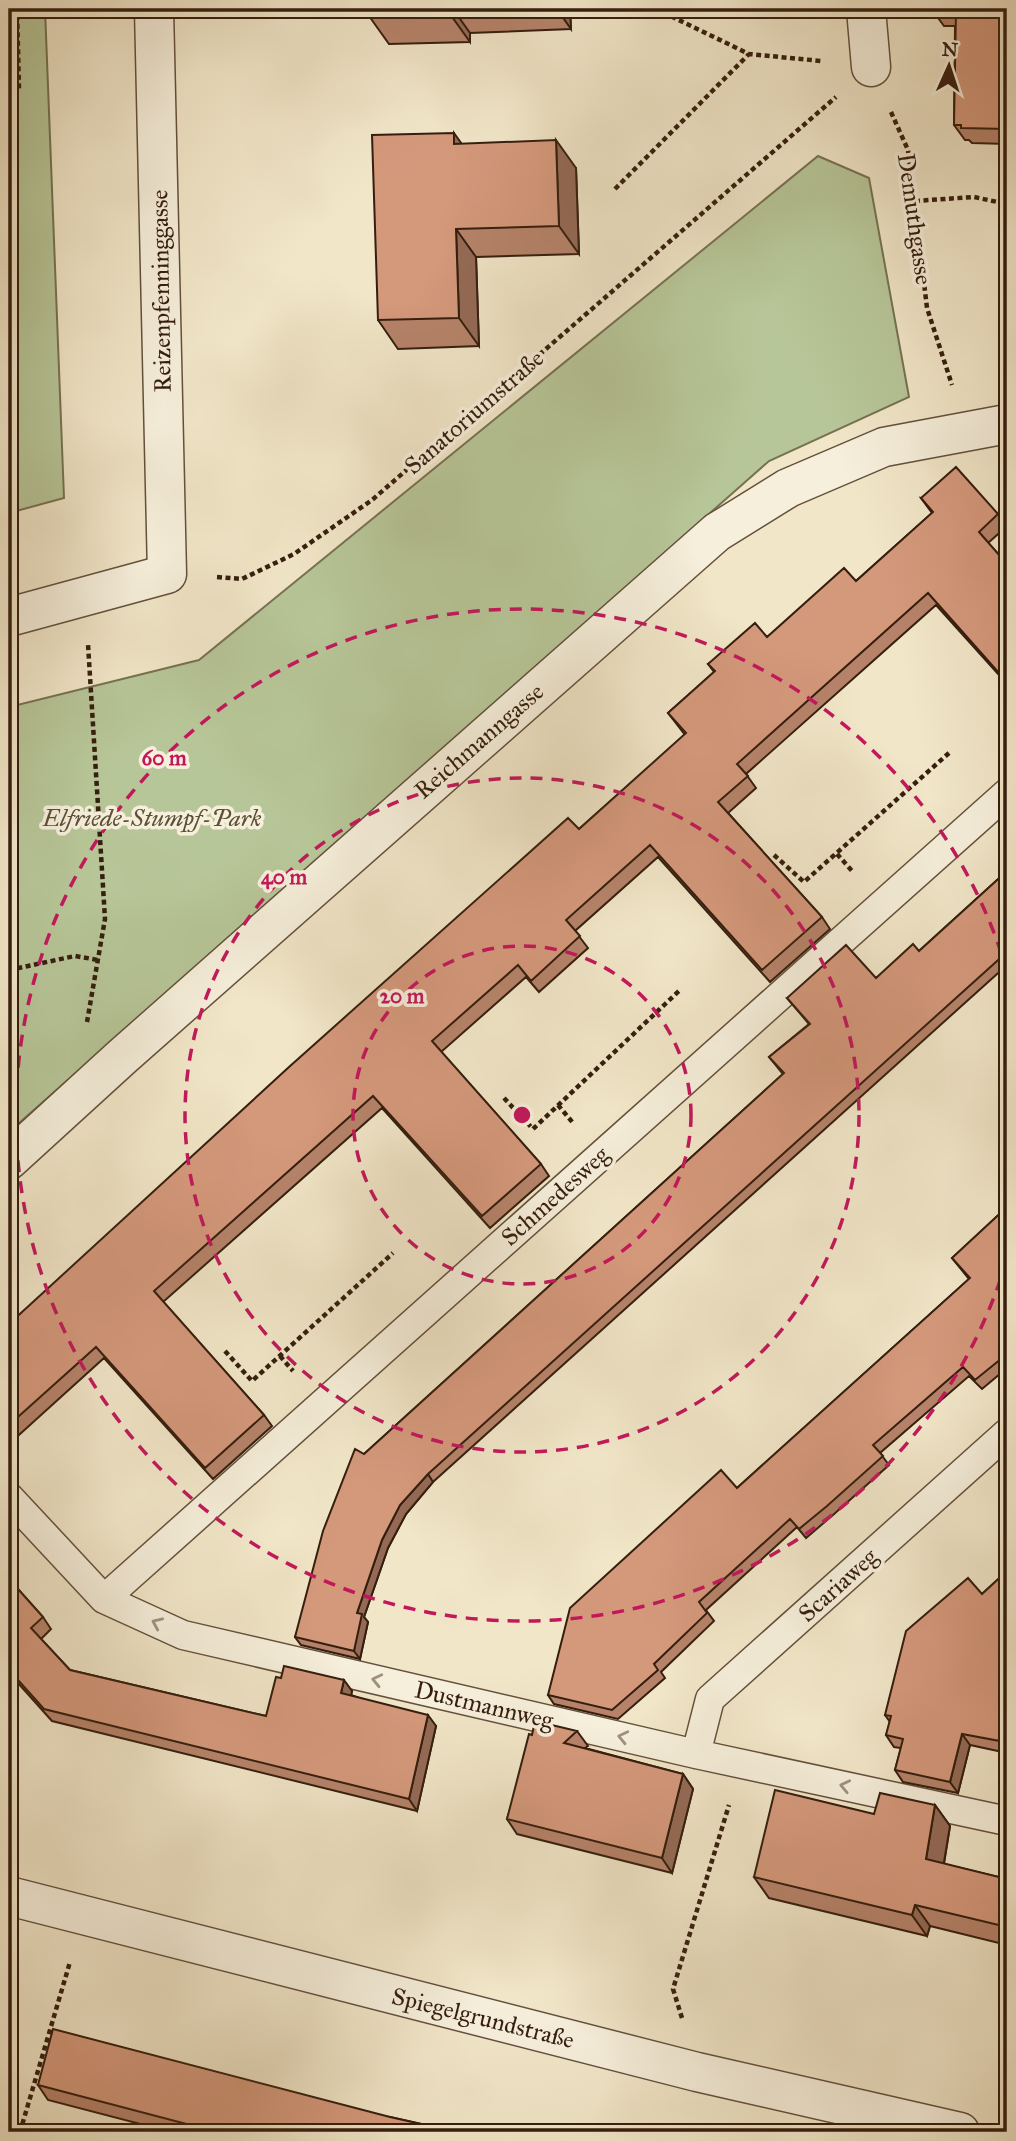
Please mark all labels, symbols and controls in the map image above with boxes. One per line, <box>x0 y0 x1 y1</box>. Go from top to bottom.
north arrow <box>914 32 984 102</box>
text: N <box>941 38 959 61</box>
street label: Demuthgasse <box>891 151 939 287</box>
street label: Reizenpfenninggasse <box>144 189 178 393</box>
street label: Sanatoriumstraße <box>398 343 550 481</box>
street label: Reichmanngasse <box>408 677 550 805</box>
text: 60 m <box>141 745 187 771</box>
park label: Elfriede-Stumpf-Park <box>42 803 262 833</box>
text: 40 m <box>261 864 307 890</box>
text: 20 m <box>380 983 425 1009</box>
centre of rings <box>510 1103 534 1127</box>
street label: Schmedesweg <box>495 1139 616 1252</box>
street label: Scariaweg <box>792 1541 884 1628</box>
one-way arrow <box>152 1618 164 1632</box>
one-way arrow <box>371 1674 383 1688</box>
street label: Dustmannweg <box>412 1674 557 1736</box>
one-way arrow <box>617 1731 629 1745</box>
one-way arrow <box>839 1780 851 1794</box>
street label: Spiegelgrundstraße <box>389 1981 577 2055</box>

